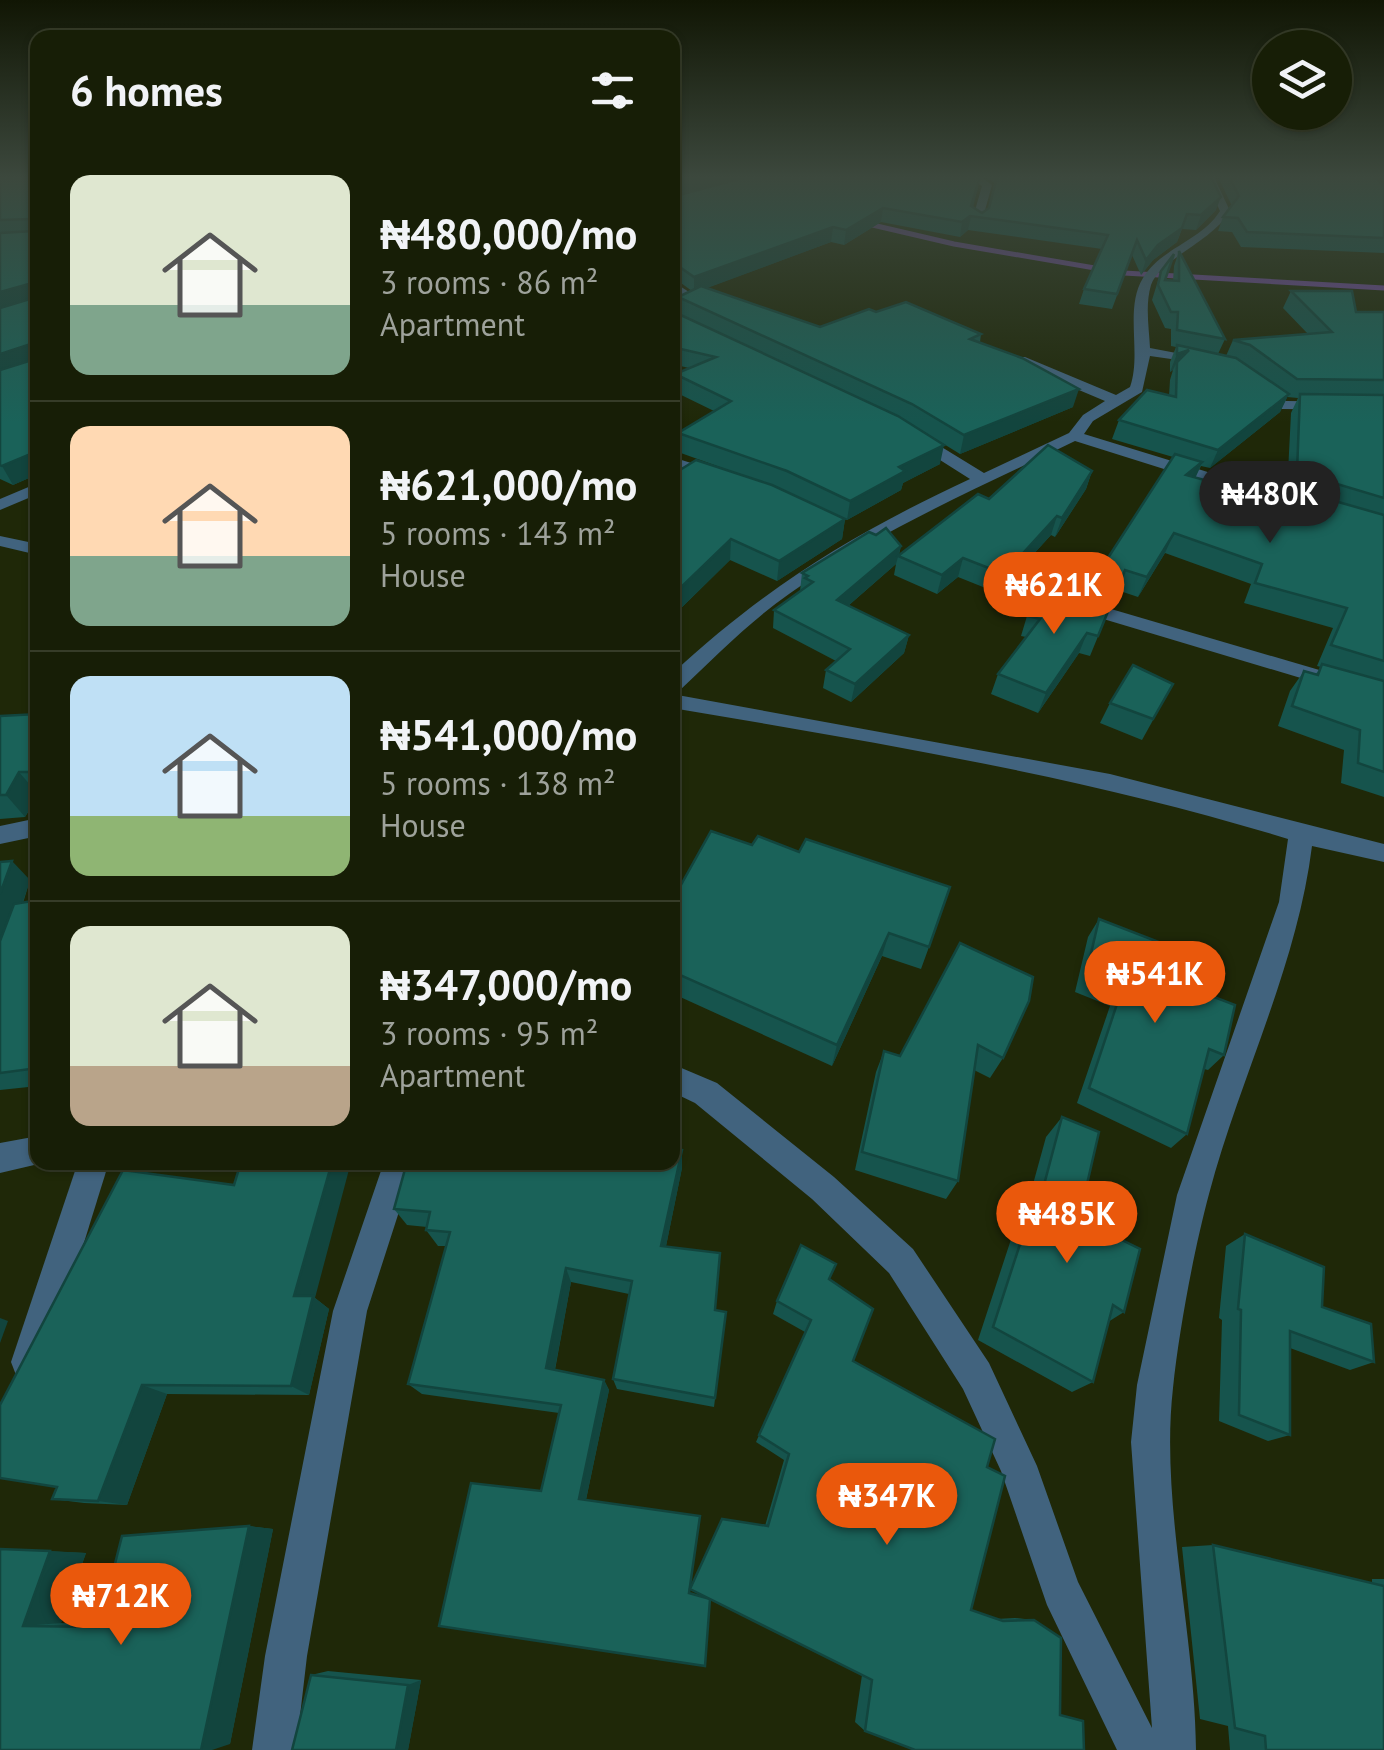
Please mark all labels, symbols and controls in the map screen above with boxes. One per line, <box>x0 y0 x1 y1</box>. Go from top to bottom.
map controls <box>1252 30 1352 130</box>
button: layers <box>1252 30 1352 130</box>
text: 6 homes <box>70 63 223 118</box>
icon: filters <box>585 63 640 118</box>
text: ₦480,000/mo <box>380 206 637 261</box>
icon: home <box>150 215 270 335</box>
text: 3 rooms · 86 m² <box>380 261 598 303</box>
text: Apartment <box>380 303 525 345</box>
text: ₦621,000/mo <box>380 457 637 512</box>
pin: ₦480K <box>1200 461 1340 546</box>
icon: home <box>150 466 270 586</box>
text: ₦480K <box>1221 472 1319 514</box>
text: 5 rooms · 143 m² <box>380 512 616 554</box>
pin: ₦621K <box>984 552 1124 637</box>
text: House <box>380 554 466 596</box>
text: ₦621K <box>1005 563 1103 605</box>
text: ₦541,000/mo <box>380 707 637 762</box>
icon: home <box>150 716 270 836</box>
text: 5 rooms · 138 m² <box>380 762 616 804</box>
text: House <box>380 804 466 846</box>
pin: ₦541K <box>1085 941 1225 1026</box>
text: ₦541K <box>1106 952 1204 994</box>
text: ₦347,000/mo <box>380 957 632 1012</box>
icon: home <box>150 966 270 1086</box>
text: 3 rooms · 95 m² <box>380 1012 598 1054</box>
text: Apartment <box>380 1054 525 1096</box>
pin: ₦485K <box>997 1181 1137 1266</box>
text: ₦485K <box>1018 1192 1116 1234</box>
pin: ₦347K <box>817 1463 957 1548</box>
text: ₦347K <box>838 1474 936 1516</box>
pin: ₦712K <box>51 1563 191 1648</box>
text: ₦712K <box>72 1574 170 1616</box>

